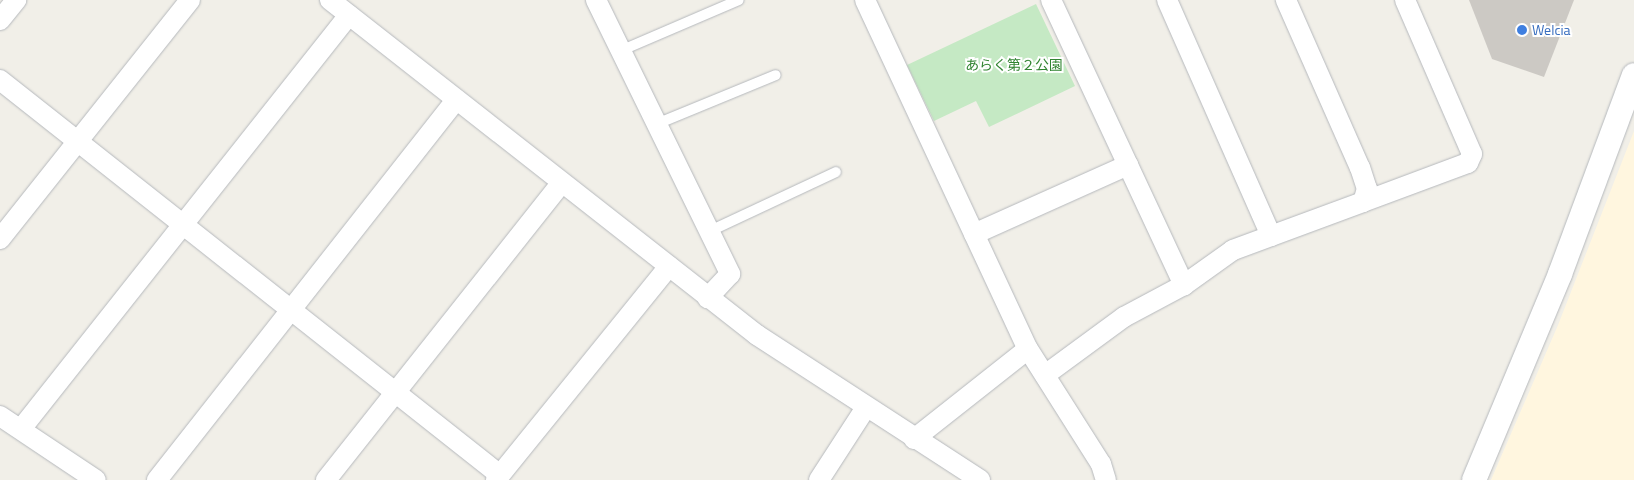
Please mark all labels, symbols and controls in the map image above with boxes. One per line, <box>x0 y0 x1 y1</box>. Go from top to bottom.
place label: Welcia <box>1532 22 1571 38</box>
marker: Welcia <box>1516 24 1528 36</box>
park label: あらく第２公園 <box>965 57 1063 73</box>

